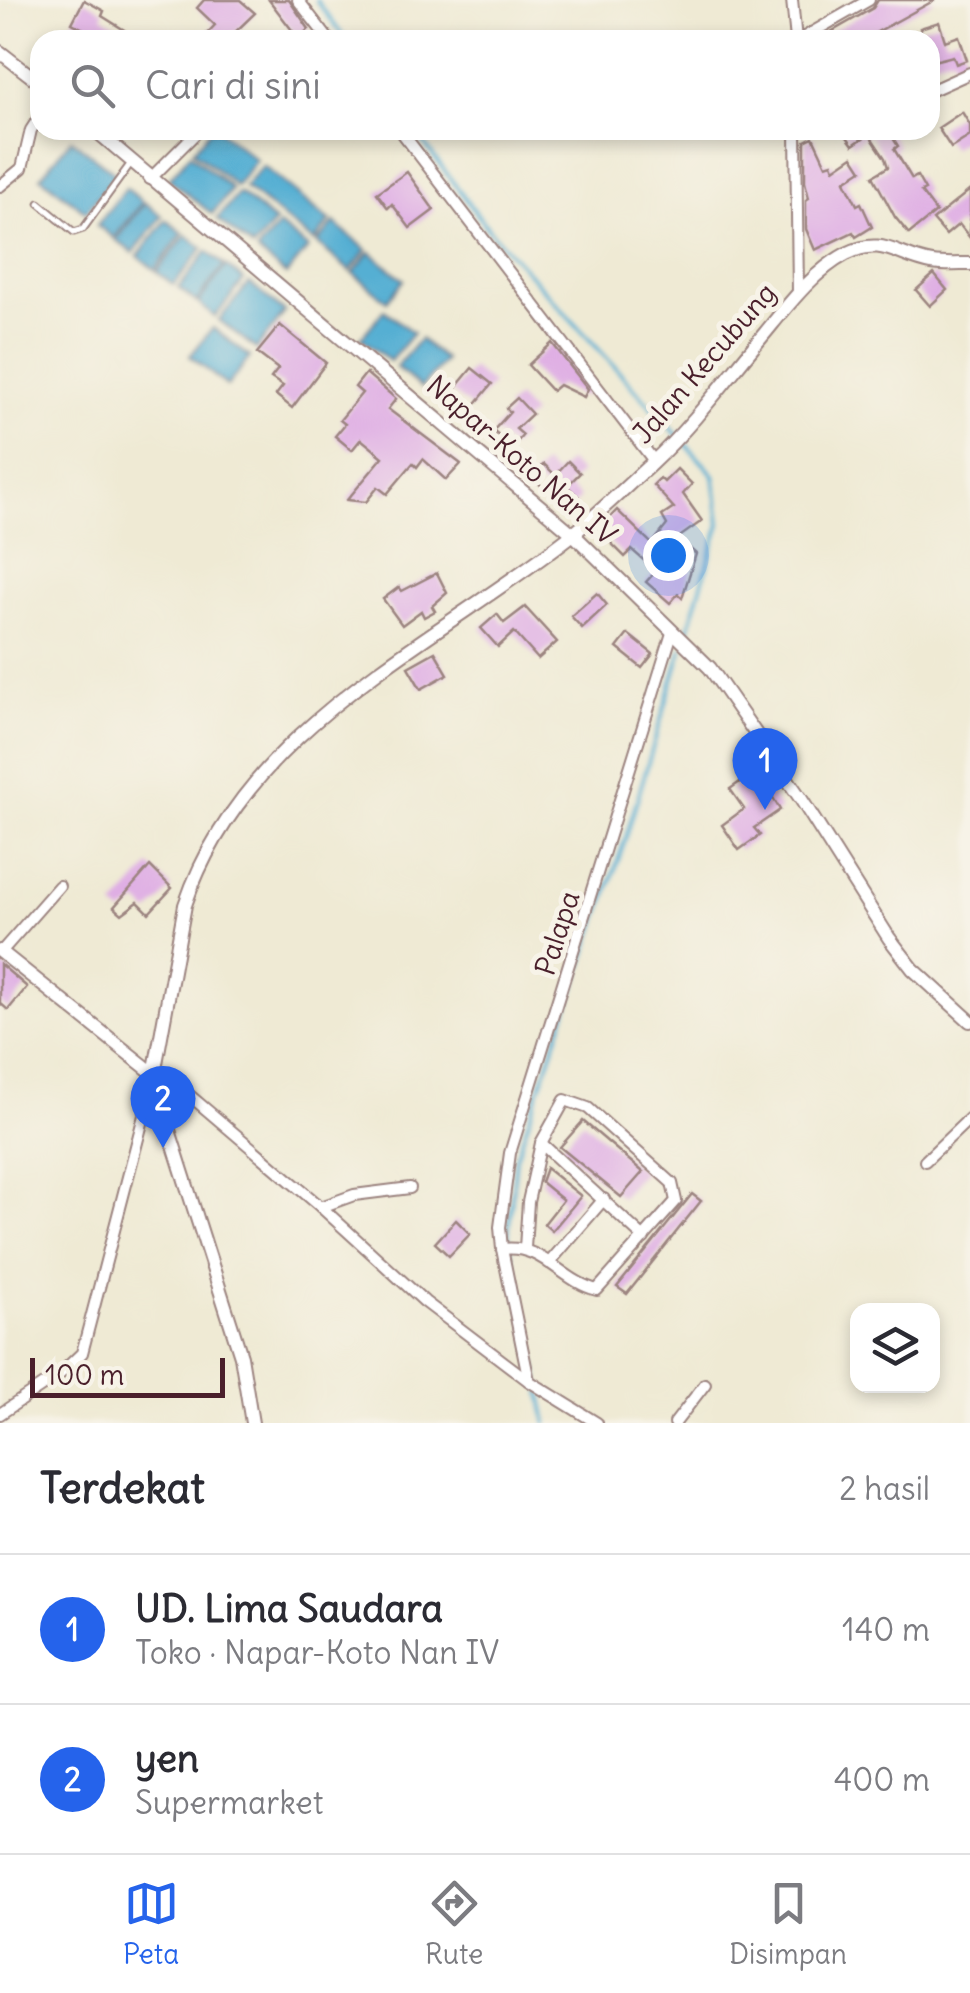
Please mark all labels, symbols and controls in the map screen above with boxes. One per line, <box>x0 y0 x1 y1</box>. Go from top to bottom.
search box <box>30 30 940 140</box>
icon: search <box>65 58 120 113</box>
text: Cari di sini <box>145 62 321 109</box>
street label: Jalan Kecubung <box>624 275 784 451</box>
street label: Napar-Koto Nan IV <box>419 367 625 553</box>
your location <box>643 530 694 581</box>
pin: 1 <box>732 728 798 810</box>
street label: Palapa <box>527 886 587 980</box>
pin: 2 <box>130 1066 196 1148</box>
map controls <box>850 1303 940 1393</box>
button: layers <box>850 1303 940 1393</box>
scale bar <box>30 1353 225 1398</box>
text: 100 m <box>45 1357 124 1393</box>
text: Terdekat <box>40 1462 205 1514</box>
text: 2 hasil <box>839 1468 930 1509</box>
text: UD. Lima Saudara <box>135 1585 443 1632</box>
text: 1 <box>66 1609 79 1650</box>
text: 140 m <box>842 1609 930 1650</box>
text: Toko · Napar-Koto Nan IV <box>135 1632 499 1673</box>
text: yen <box>135 1735 199 1782</box>
text: 2 <box>64 1759 81 1800</box>
text: 400 m <box>834 1759 930 1800</box>
text: Supermarket <box>135 1782 324 1823</box>
tab: Peta <box>123 1876 179 1972</box>
tab: Rute <box>425 1876 483 1972</box>
tab: Disimpan <box>729 1876 847 1972</box>

